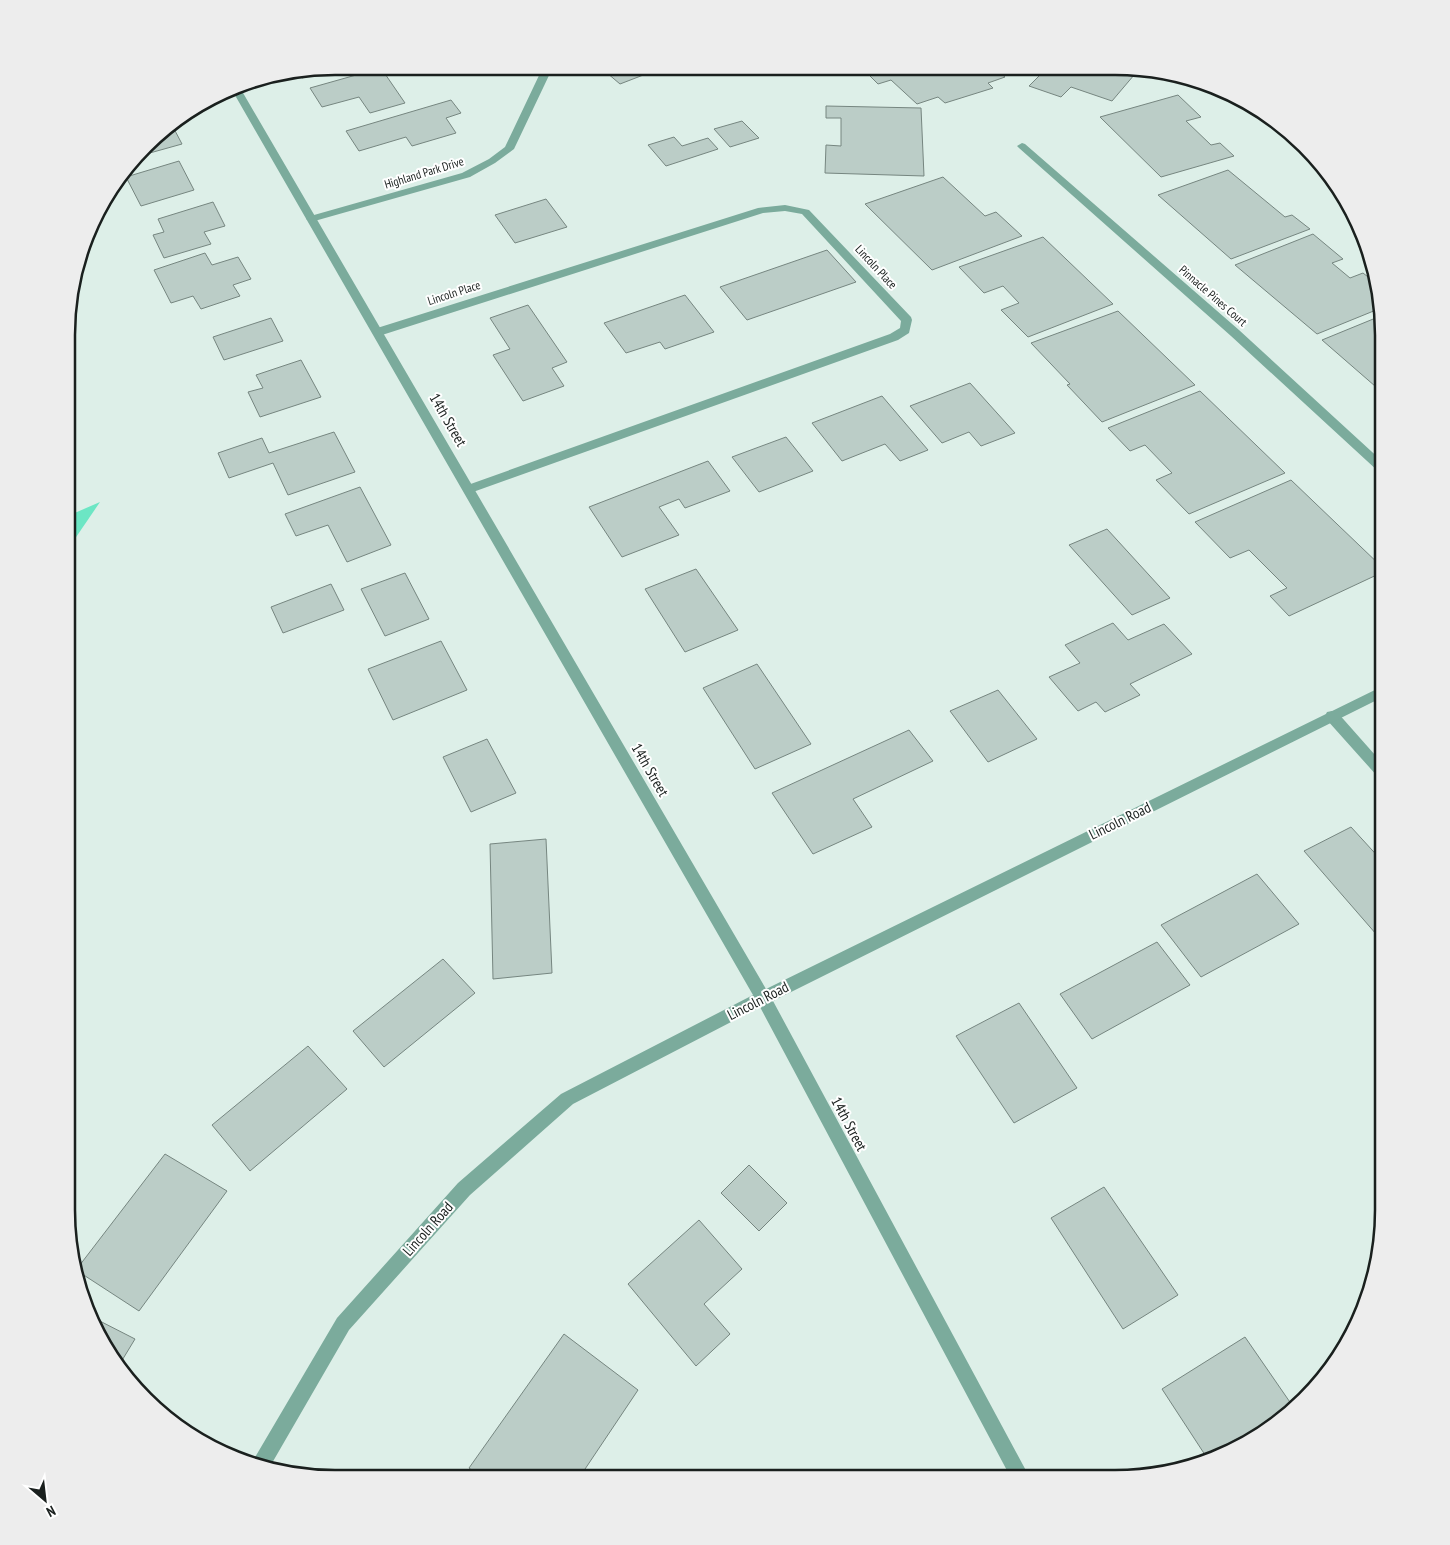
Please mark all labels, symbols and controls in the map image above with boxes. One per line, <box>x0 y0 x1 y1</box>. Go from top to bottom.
street label: Highland Park Drive <box>382 153 465 192</box>
street label: Lincoln Place <box>852 242 901 292</box>
street label: Pinnacle Pines Court <box>1176 262 1251 330</box>
street label: Lincoln Place <box>425 277 482 308</box>
street label: 14th Street <box>426 390 471 450</box>
street label: 14th Street <box>628 740 673 800</box>
street label: Lincoln Road <box>1086 797 1154 844</box>
street label: Lincoln Road <box>724 977 792 1024</box>
street label: 14th Street <box>827 1093 872 1154</box>
street label: Lincoln Road <box>398 1198 457 1260</box>
north arrow <box>20 1475 70 1525</box>
text: N <box>44 1502 59 1521</box>

